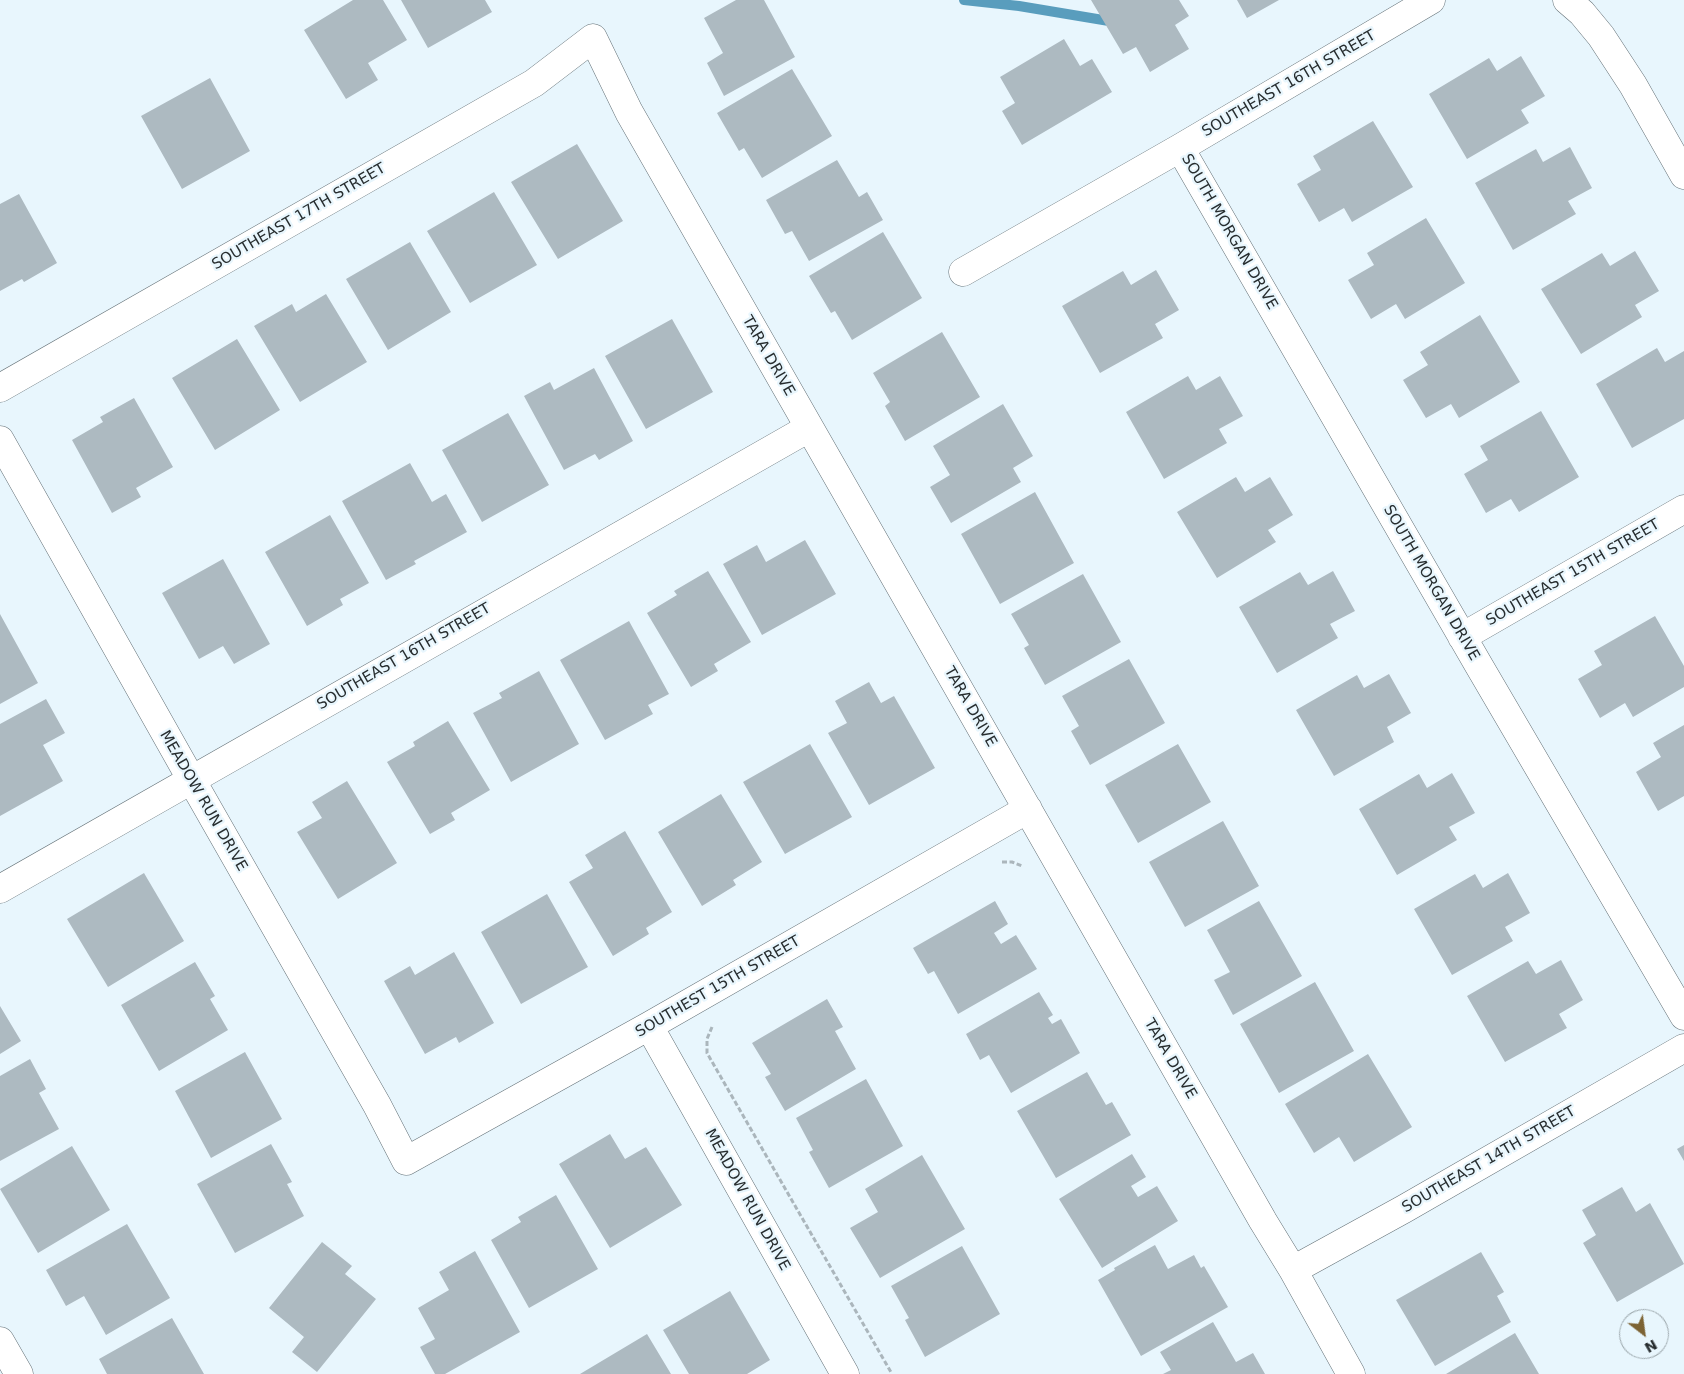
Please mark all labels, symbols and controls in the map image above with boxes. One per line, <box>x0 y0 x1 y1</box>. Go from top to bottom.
street label: SOUTHEAST 16TH STREET <box>1199 27 1379 141</box>
street label: SOUTH MORGAN DRIVE <box>1177 151 1281 313</box>
street label: SOUTHEAST 17TH STREET <box>209 160 389 274</box>
street label: TARA DRIVE <box>738 313 798 399</box>
street label: SOUTH MORGAN DRIVE <box>1379 502 1483 664</box>
street label: SOUTHEAST 15TH STREET <box>1483 516 1663 630</box>
street label: SOUTHEAST 16TH STREET <box>314 600 494 714</box>
street label: TARA DRIVE <box>940 664 1000 750</box>
street label: MEADOW RUN DRIVE <box>155 728 251 874</box>
street label: SOUTHEST 15TH STREET <box>632 932 804 1042</box>
street label: TARA DRIVE <box>1140 1016 1200 1102</box>
street label: SOUTHEAST 14TH STREET <box>1399 1103 1579 1217</box>
street label: MEADOW RUN DRIVE <box>701 1126 793 1274</box>
north arrow <box>1619 1309 1669 1359</box>
text: N <box>1642 1336 1660 1356</box>

